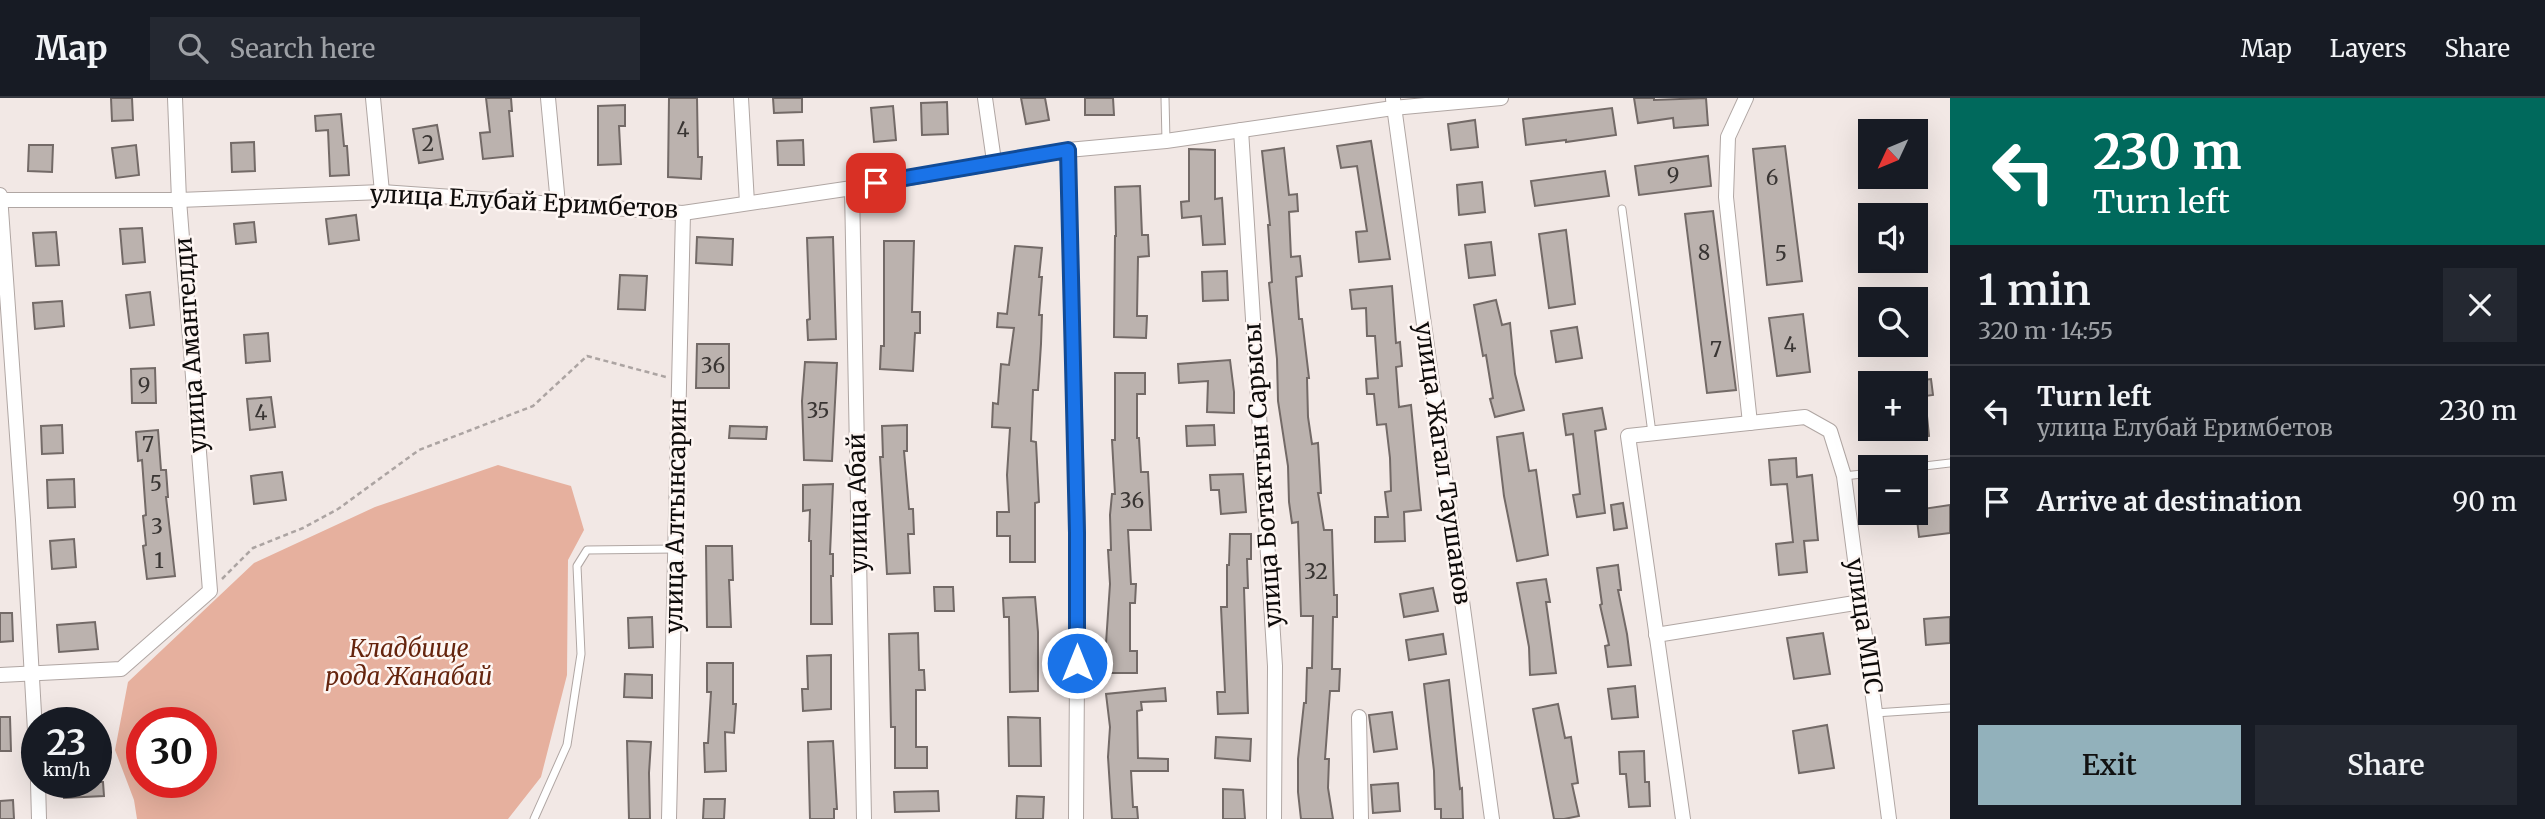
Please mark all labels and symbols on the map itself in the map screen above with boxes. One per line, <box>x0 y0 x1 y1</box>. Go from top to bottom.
house number: 4 <box>677 116 690 143</box>
north arrow <box>1858 119 1928 189</box>
house number: 2 <box>422 130 434 157</box>
pin <box>846 153 906 213</box>
house number: 9 <box>1667 162 1679 189</box>
house number: 6 <box>1766 164 1778 191</box>
street label: улица Елубай Еримбетов <box>369 178 679 225</box>
street label: улица Амангелди <box>168 236 213 454</box>
house number: 8 <box>1698 239 1710 266</box>
house number: 5 <box>1775 240 1787 267</box>
street label: улица Жагал Таушанов <box>1408 320 1479 606</box>
street label: улица Ботактын Сарысы <box>1236 322 1289 628</box>
house number: 4 <box>1784 331 1797 358</box>
house number: 7 <box>1710 336 1722 363</box>
house number: 36 <box>701 352 725 379</box>
house number: 9 <box>138 372 150 399</box>
house number: 35 <box>806 397 830 424</box>
street label: улица Алтынсарин <box>658 398 693 634</box>
house number: 4 <box>255 399 268 426</box>
house number: 7 <box>142 431 154 458</box>
street label: улица Абай <box>841 433 874 573</box>
house number: 5 <box>150 470 162 497</box>
house number: 36 <box>1120 487 1144 514</box>
house number: 3 <box>151 513 163 540</box>
house number: 1 <box>154 547 164 574</box>
street label: улица МПС <box>1840 556 1889 696</box>
house number: 32 <box>1304 558 1328 585</box>
position arrow <box>1040 626 1114 700</box>
park label: Кладбище рода Жанабай <box>326 633 492 692</box>
speed limit sign: 30 <box>126 707 217 798</box>

